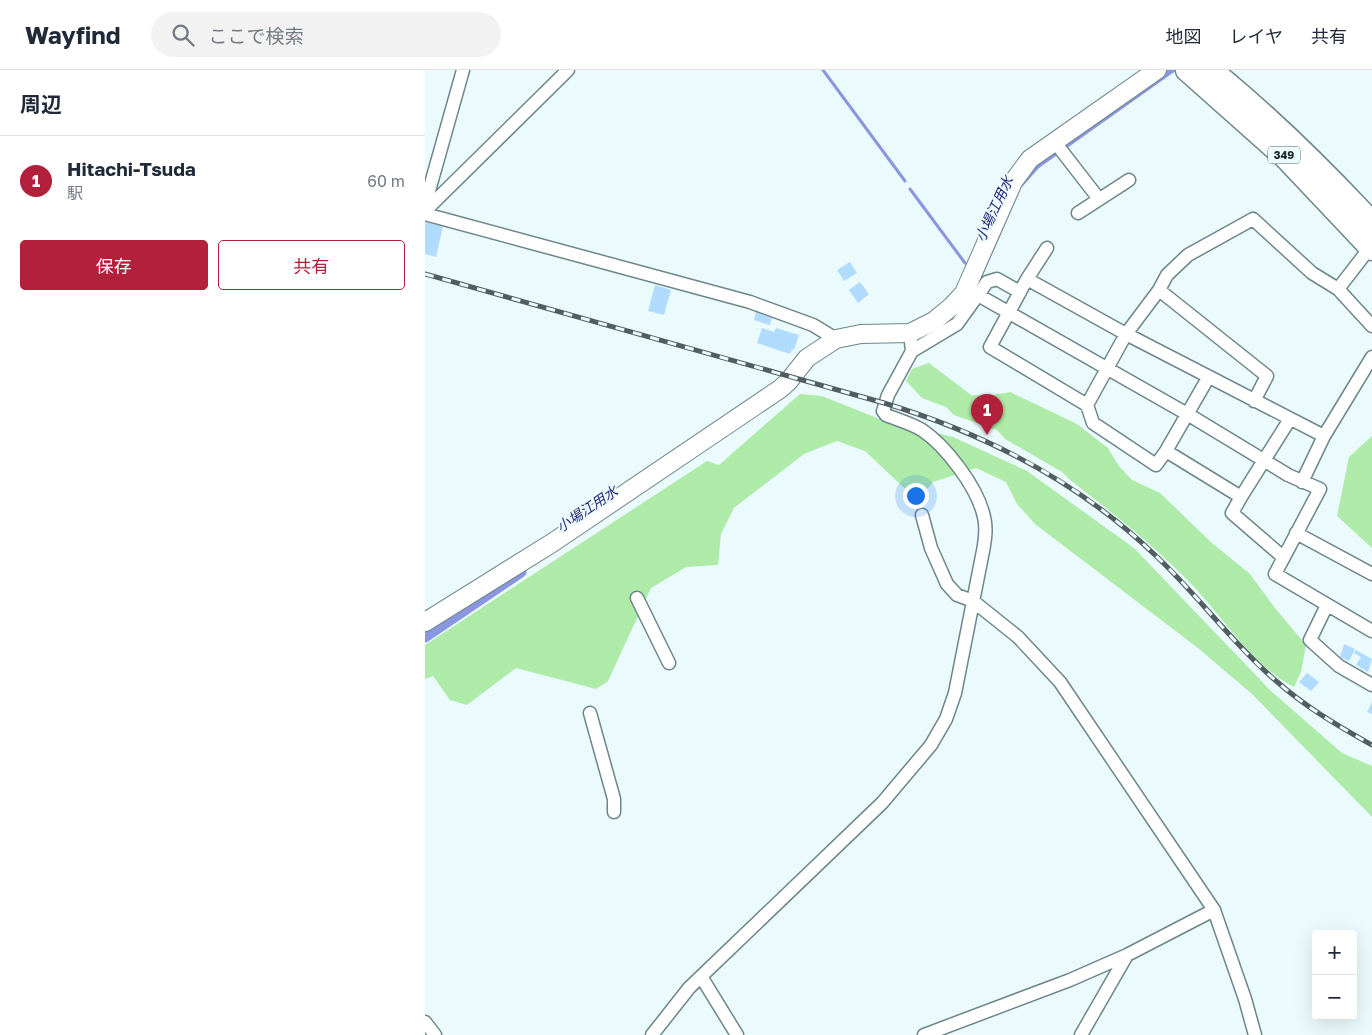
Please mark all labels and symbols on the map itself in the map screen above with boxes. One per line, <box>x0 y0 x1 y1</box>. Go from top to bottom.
road number: 349 <box>1268 146 1300 164</box>
water label: 小場江用水 <box>971 172 1017 244</box>
pin: 1 <box>971 394 1003 435</box>
water label: 小場江用水 <box>553 481 622 535</box>
your location <box>903 483 929 509</box>

